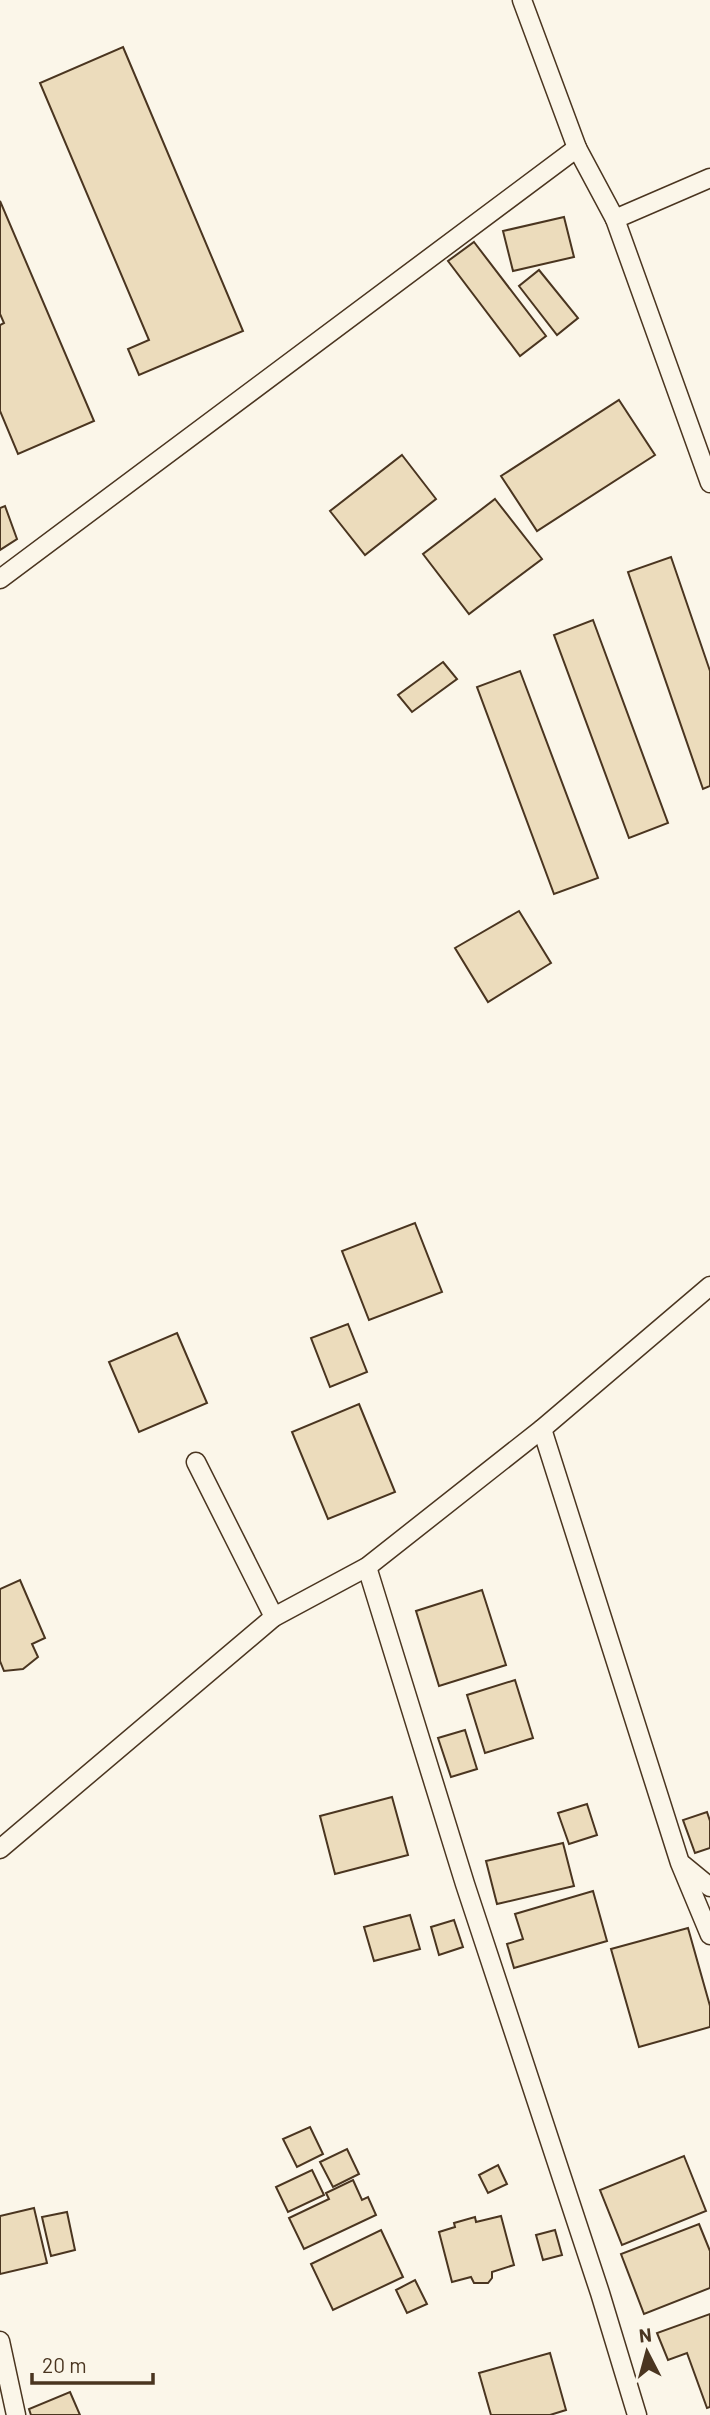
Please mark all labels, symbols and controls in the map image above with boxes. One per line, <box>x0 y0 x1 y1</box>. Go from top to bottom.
north arrow <box>612 2317 682 2387</box>
text: N <box>638 2322 653 2347</box>
scale bar <box>32 2342 152 2386</box>
text: 20 m <box>42 2352 87 2377</box>

